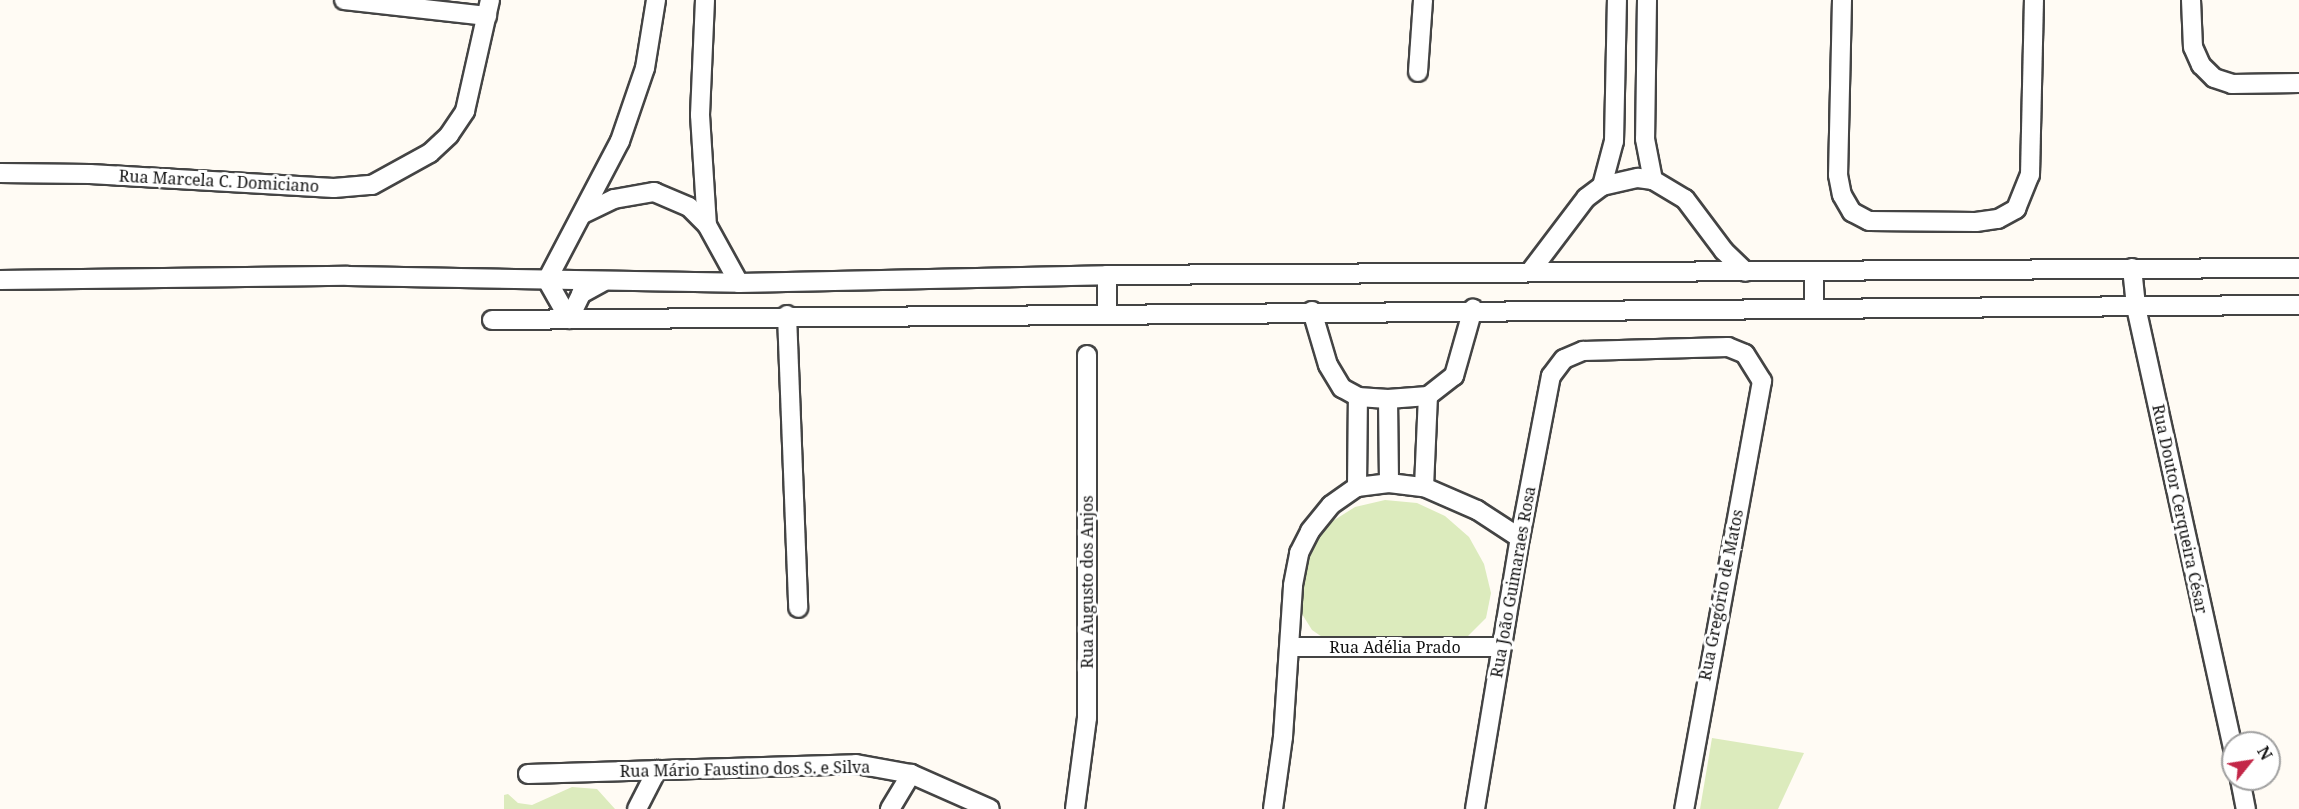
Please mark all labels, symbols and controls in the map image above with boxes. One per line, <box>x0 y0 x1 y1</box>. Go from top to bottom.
street label: Rua Marcela C. Domiciano <box>118 166 320 196</box>
street label: Rua Doutor Cerqueira César <box>2148 403 2212 615</box>
street label: Rua João Guimaraes Rosa <box>1487 485 1539 679</box>
street label: Rua Augusto dos Anjos <box>1077 495 1097 669</box>
street label: Rua Gregório de Matos <box>1695 508 1747 682</box>
street label: Rua Adélia Prado <box>1329 637 1461 657</box>
north arrow <box>2221 731 2281 791</box>
text: N <box>2252 742 2278 764</box>
street label: Rua Mário Faustino dos S. e Silva <box>620 757 870 781</box>

